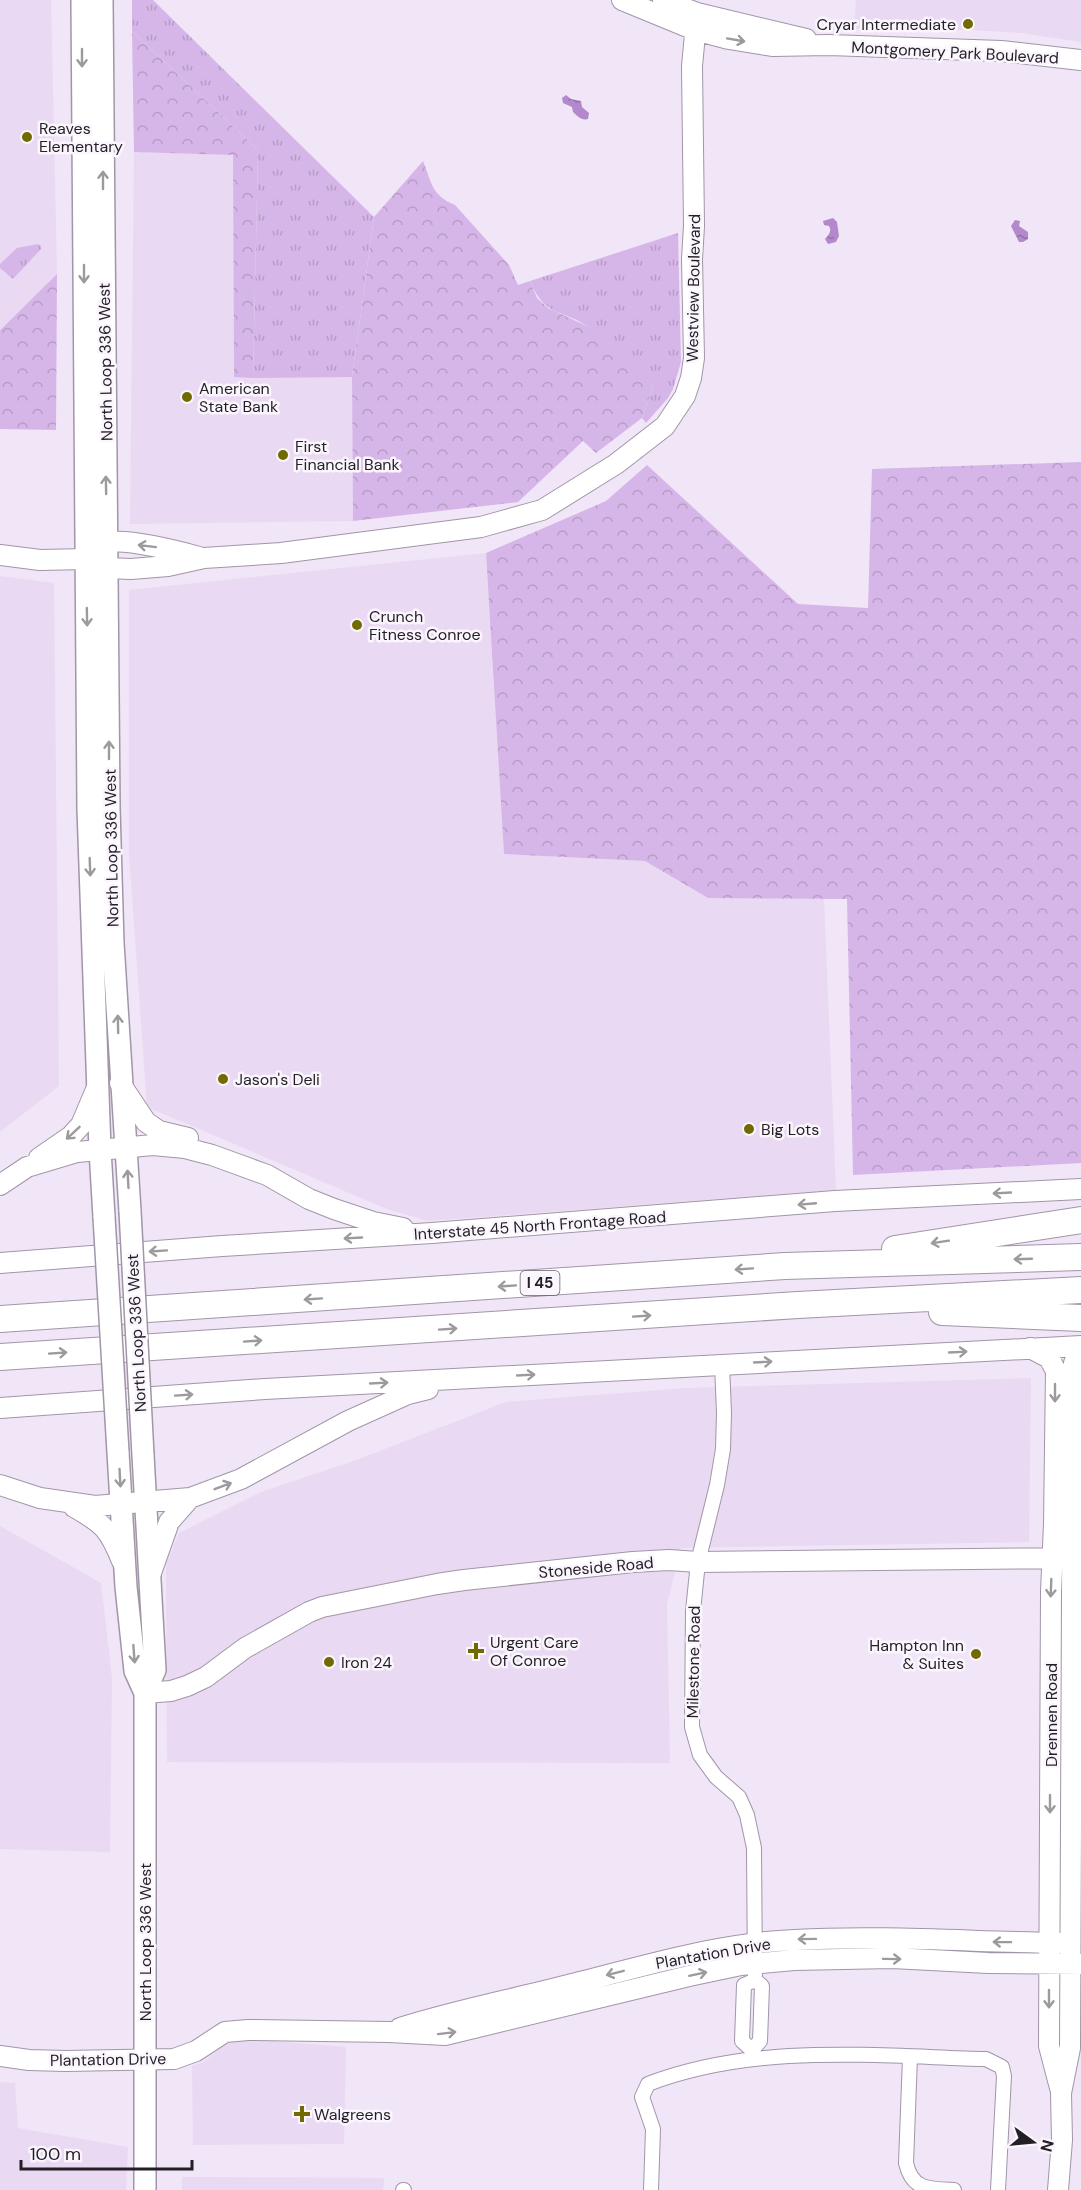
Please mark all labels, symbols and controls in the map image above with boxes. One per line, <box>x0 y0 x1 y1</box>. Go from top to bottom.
place label: Cryar Intermediate <box>817 14 956 35</box>
marker: Cryar Intermediate <box>961 17 975 31</box>
one-way arrow <box>726 35 745 46</box>
street label: Montgomery Park Boulevard <box>851 37 1059 68</box>
one-way arrow <box>76 48 88 68</box>
place label: Reaves Elementary <box>39 118 123 157</box>
marker: Reaves Elementary <box>20 130 34 144</box>
one-way arrow <box>97 171 109 191</box>
street label: Westview Boulevard <box>682 214 705 362</box>
one-way arrow <box>78 264 90 284</box>
street label: North Loop 336 West <box>94 283 117 441</box>
place label: American State Bank <box>199 378 278 417</box>
marker: American State Bank <box>180 390 194 404</box>
place label: First Financial Bank <box>295 436 400 475</box>
marker: First Financial Bank <box>276 448 290 462</box>
one-way arrow <box>101 475 112 495</box>
one-way arrow <box>138 540 158 551</box>
place label: Crunch Fitness Conroe <box>369 606 481 645</box>
one-way arrow <box>81 607 93 627</box>
marker: Crunch Fitness Conroe <box>350 618 364 632</box>
one-way arrow <box>103 740 115 760</box>
street label: North Loop 336 West <box>100 769 123 927</box>
one-way arrow <box>84 857 96 877</box>
one-way arrow <box>112 1015 124 1035</box>
place label: Jason's Deli <box>235 1069 320 1090</box>
marker: Jason's Deli <box>216 1072 230 1086</box>
place label: Big Lots <box>761 1119 819 1140</box>
marker: Big Lots <box>742 1122 756 1136</box>
one-way arrow <box>65 1125 80 1140</box>
one-way arrow <box>122 1170 133 1190</box>
one-way arrow <box>992 1187 1012 1198</box>
one-way arrow <box>797 1198 817 1209</box>
street label: Interstate 45 North Frontage Road <box>413 1206 667 1245</box>
one-way arrow <box>343 1233 363 1244</box>
one-way arrow <box>931 1236 951 1247</box>
one-way arrow <box>148 1245 168 1256</box>
street label: North Loop 336 West <box>122 1253 151 1413</box>
one-way arrow <box>1013 1253 1033 1264</box>
one-way arrow <box>734 1264 754 1275</box>
road number: I 45 <box>520 1271 560 1295</box>
one-way arrow <box>498 1280 518 1291</box>
one-way arrow <box>303 1294 323 1305</box>
one-way arrow <box>632 1310 652 1321</box>
one-way arrow <box>437 1324 457 1335</box>
one-way arrow <box>243 1336 263 1347</box>
one-way arrow <box>947 1346 967 1357</box>
one-way arrow <box>48 1348 68 1359</box>
one-way arrow <box>752 1357 772 1368</box>
one-way arrow <box>516 1370 536 1381</box>
one-way arrow <box>368 1378 388 1389</box>
one-way arrow <box>1049 1383 1061 1403</box>
one-way arrow <box>174 1389 193 1400</box>
one-way arrow <box>115 1467 126 1487</box>
one-way arrow <box>213 1480 232 1491</box>
street label: Stoneside Road <box>538 1552 655 1583</box>
one-way arrow <box>1046 1578 1057 1598</box>
street label: Milestone Road <box>682 1605 705 1719</box>
place label: Urgent Care Of Conroe <box>490 1632 579 1671</box>
place label: Hampton Inn & Suites <box>869 1635 964 1674</box>
marker: Urgent Care Of Conroe <box>467 1642 485 1660</box>
one-way arrow <box>129 1643 140 1663</box>
marker: Hampton Inn & Suites <box>969 1647 983 1661</box>
place label: Iron 24 <box>341 1652 392 1673</box>
marker: Iron 24 <box>322 1655 336 1669</box>
street label: Drennen Road <box>1041 1663 1062 1767</box>
one-way arrow <box>1044 1794 1056 1814</box>
street label: North Loop 336 West <box>135 1863 156 2021</box>
street label: Plantation Drive <box>654 1933 772 1974</box>
one-way arrow <box>797 1933 817 1945</box>
one-way arrow <box>992 1936 1012 1948</box>
one-way arrow <box>882 1953 902 1964</box>
one-way arrow <box>606 1968 625 1980</box>
one-way arrow <box>688 1968 708 1979</box>
one-way arrow <box>1043 1989 1055 2009</box>
one-way arrow <box>437 2028 457 2039</box>
street label: Plantation Drive <box>50 2048 166 2071</box>
place label: Walgreens <box>314 2104 391 2125</box>
marker: Walgreens <box>295 2107 309 2121</box>
north arrow <box>1003 2112 1063 2172</box>
scale bar <box>21 2133 192 2171</box>
text: N <box>1035 2137 1059 2154</box>
text: 100 m <box>30 2142 81 2166</box>

